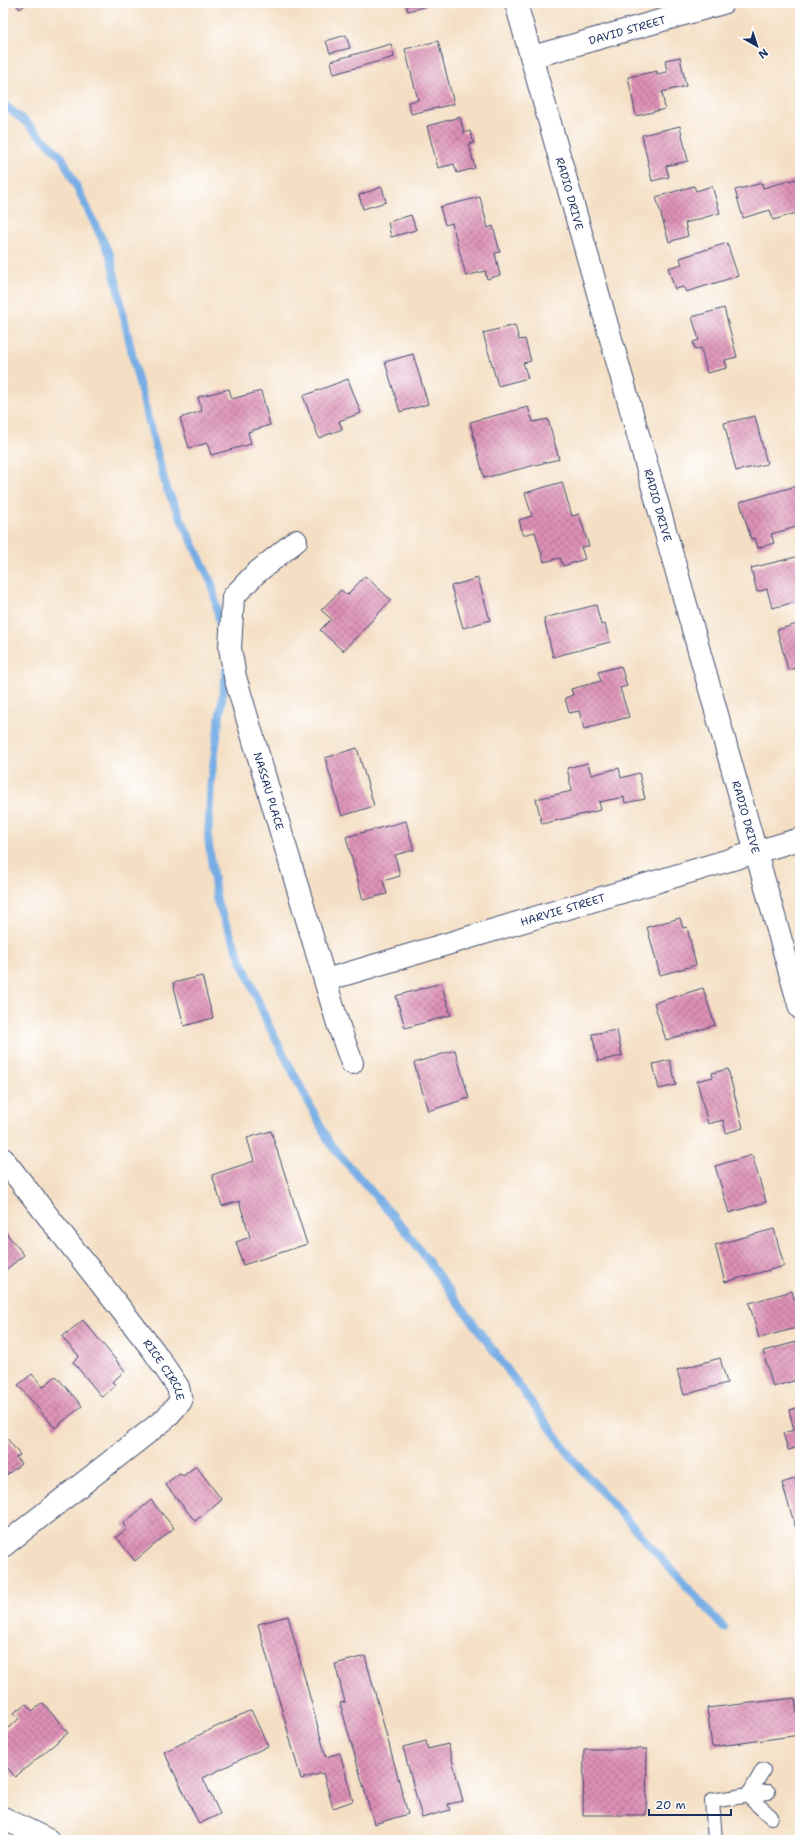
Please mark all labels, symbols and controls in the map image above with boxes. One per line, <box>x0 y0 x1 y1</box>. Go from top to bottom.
street label: DAVID STREET <box>587 12 668 49</box>
north arrow <box>737 26 777 66</box>
text: N <box>755 45 771 62</box>
street label: RADIO DRIVE <box>552 155 587 232</box>
street label: RADIO DRIVE <box>640 467 675 544</box>
street label: NASSAU PLACE <box>250 750 287 832</box>
street label: RADIO DRIVE <box>728 779 763 856</box>
street label: HARVIE STREET <box>519 890 607 930</box>
street label: RICE CIRCLE <box>139 1336 188 1402</box>
scale bar <box>649 1791 731 1817</box>
text: 20 m <box>655 1797 686 1813</box>

